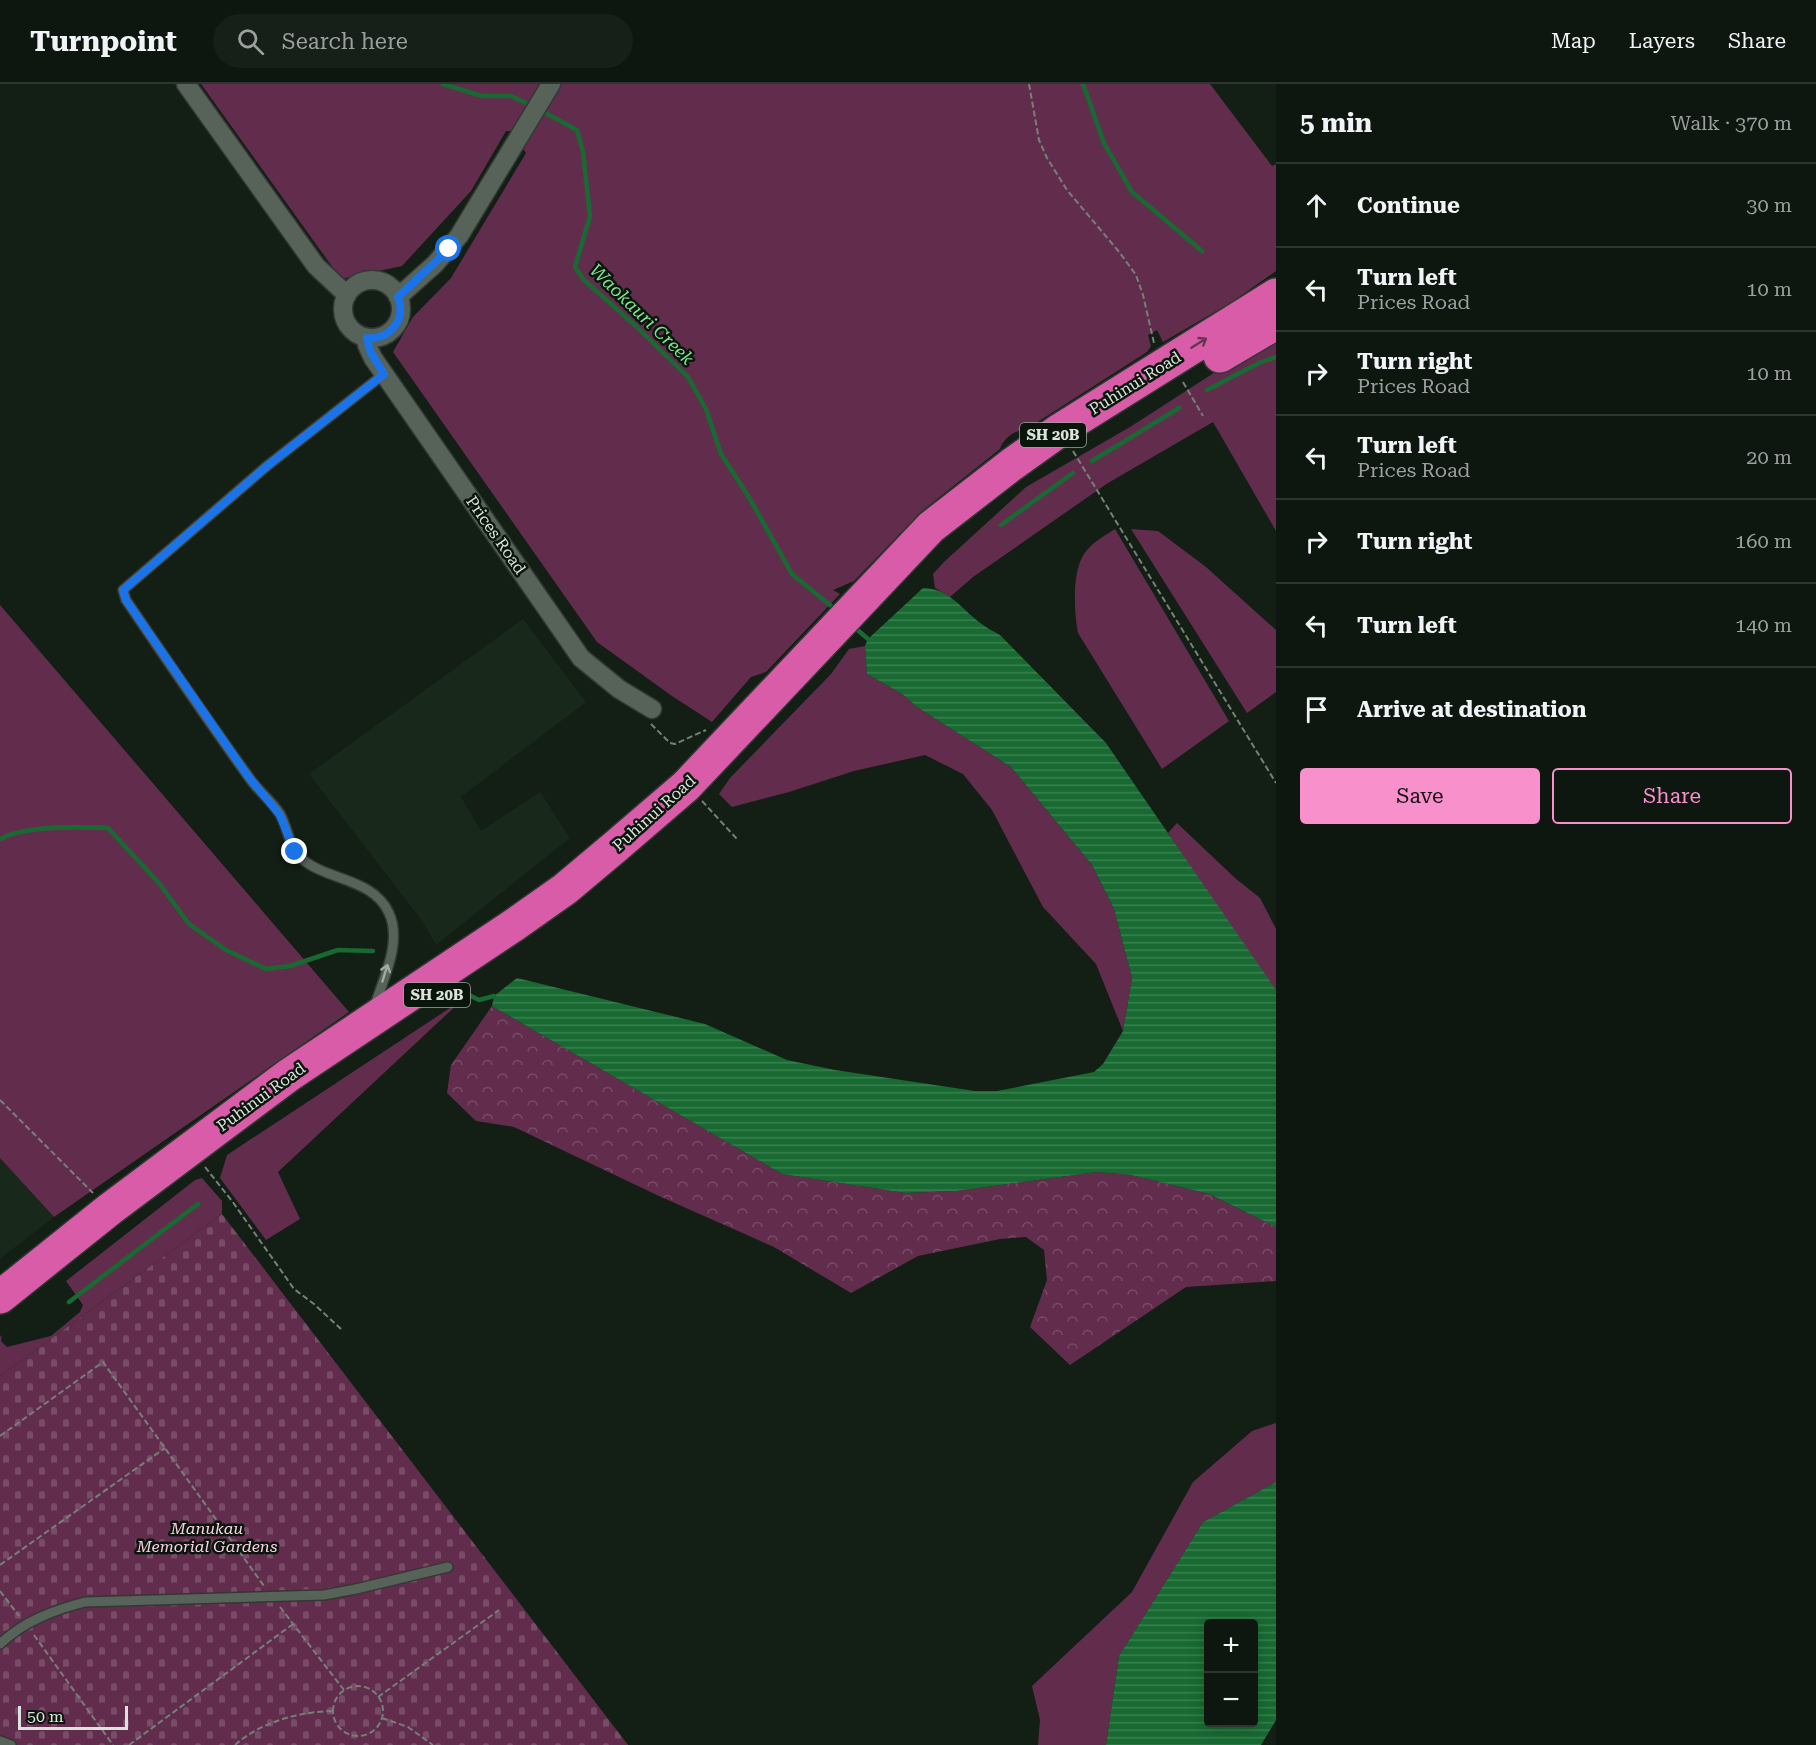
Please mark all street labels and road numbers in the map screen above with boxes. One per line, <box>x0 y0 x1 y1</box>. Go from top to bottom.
street label: Puhinui Road <box>1086 347 1184 419</box>
road number: SH 20B <box>1020 423 1086 447</box>
street label: Prices Road <box>462 492 530 578</box>
street label: Puhinui Road <box>609 771 699 855</box>
road number: SH 20B <box>404 983 470 1007</box>
street label: Puhinui Road <box>213 1059 309 1135</box>

